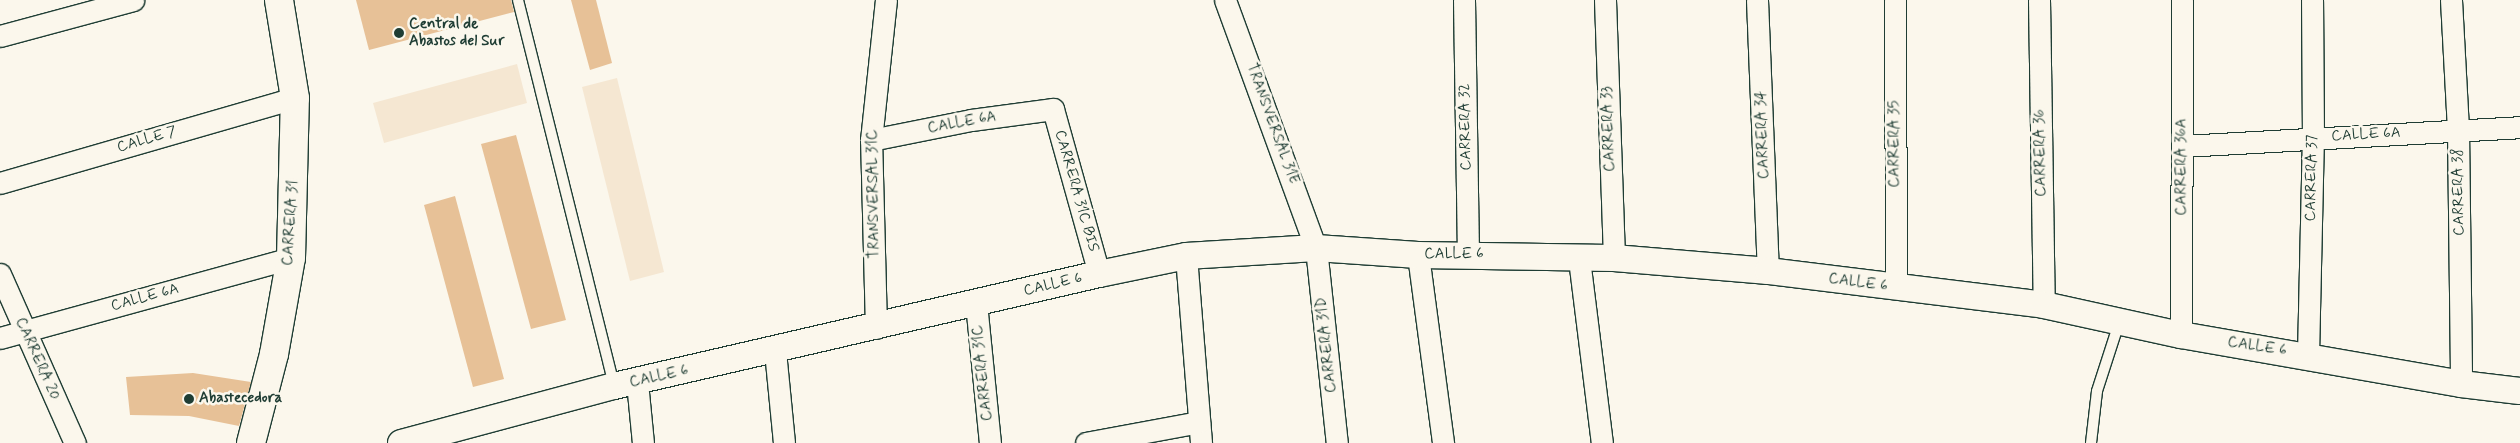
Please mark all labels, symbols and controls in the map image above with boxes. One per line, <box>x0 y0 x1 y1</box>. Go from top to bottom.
place label: Central de Abastos del Sur <box>409 15 504 50</box>
marker: Central de Abastos del Sur <box>393 27 405 39</box>
street label: TRANSVERSAL 31E <box>1242 61 1302 187</box>
street label: CARRERA 32 <box>1456 83 1476 171</box>
street label: CARRERA 33 <box>1599 86 1619 172</box>
street label: CARRERA 34 <box>1752 91 1774 179</box>
street label: CARRERA 35 <box>1886 100 1904 188</box>
street label: CALLE 6A <box>926 108 998 138</box>
street label: CARRERA 36 <box>2031 109 2051 197</box>
street label: CARRERA 36A <box>2173 118 2191 216</box>
street label: CALLE 7 <box>115 123 179 157</box>
street label: CALLE 6A <box>2331 124 2401 146</box>
street label: CARRERA 31C BIS <box>1050 128 1102 254</box>
street label: TRANSVERSAL 31C <box>864 129 884 259</box>
street label: CARRERA 37 <box>2302 134 2322 222</box>
street label: CARRERA 38 <box>2449 148 2469 236</box>
street label: CARRERA 31 <box>279 180 303 266</box>
street label: CALLE 6 <box>1424 246 1484 264</box>
street label: CALLE 6 <box>1022 270 1084 300</box>
street label: CALLE 6 <box>1827 270 1889 296</box>
street label: CALLE 6A <box>109 280 181 316</box>
street label: CARRERA 31D <box>1313 296 1341 394</box>
street label: CARRERA 20 <box>11 315 63 403</box>
street label: CARRERA 31C <box>969 324 997 422</box>
street label: CALLE 6 <box>2226 333 2288 361</box>
street label: CALLE 6 <box>628 362 690 392</box>
place label: Abastecedora <box>199 390 282 408</box>
marker: Abastecedora <box>183 393 195 405</box>

